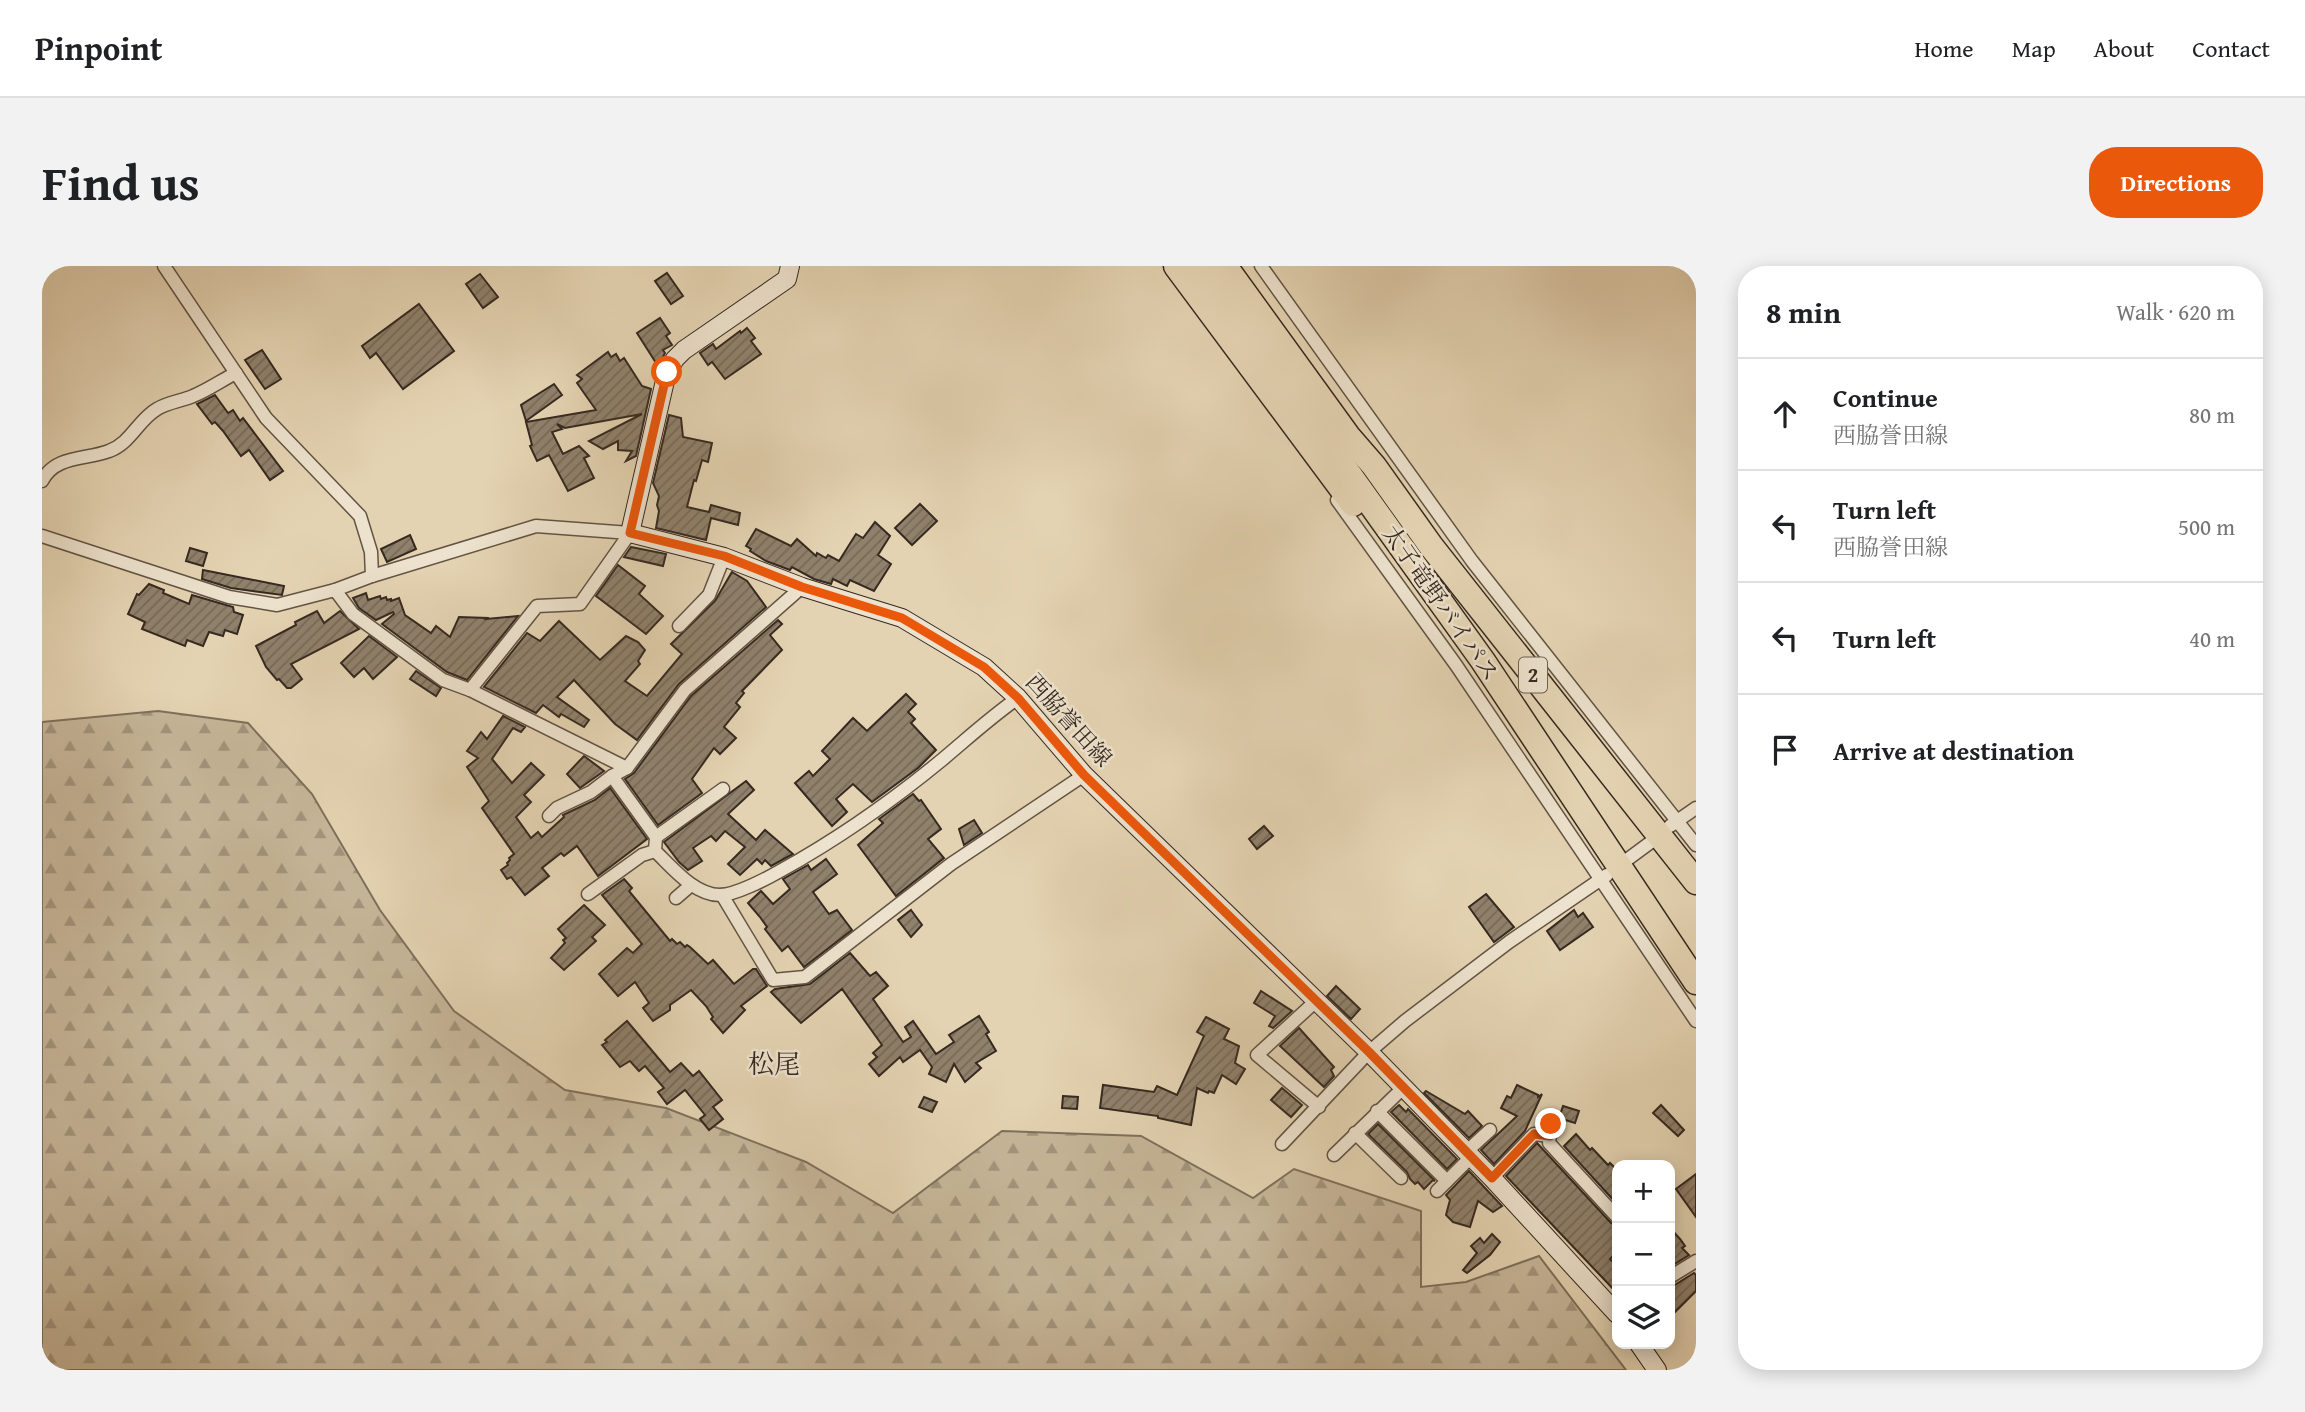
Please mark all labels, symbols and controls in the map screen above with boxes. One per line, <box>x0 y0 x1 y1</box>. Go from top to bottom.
text: Pinpoint <box>35 24 162 72</box>
text: Home <box>1915 31 1974 66</box>
text: Map <box>2012 31 2056 66</box>
text: About <box>2094 31 2154 66</box>
text: Contact <box>2192 31 2270 66</box>
text: Find us <box>42 146 200 218</box>
button: Directions <box>2089 147 2263 218</box>
text: 8 min <box>1766 290 1841 334</box>
text: Walk · 620 m <box>2116 295 2235 328</box>
route start <box>651 356 682 387</box>
text: Continue <box>1833 378 1938 417</box>
icon: ahead <box>1766 395 1804 433</box>
text: 80 m <box>2189 398 2235 431</box>
text: 西脇誉田線 <box>1833 418 1948 451</box>
text: Turn left <box>1833 490 1936 529</box>
icon: left <box>1766 507 1804 545</box>
text: 500 m <box>2178 510 2235 543</box>
street label: 太子竜野バイパス <box>1375 518 1508 687</box>
text: 西脇誉田線 <box>1833 530 1948 563</box>
icon: left <box>1766 619 1804 657</box>
text: Turn left <box>1833 619 1936 658</box>
text: 40 m <box>2189 622 2235 655</box>
road number: 2 <box>1519 658 1547 692</box>
street label: 西脇誉田線 <box>1019 666 1120 773</box>
icon: arrive <box>1766 731 1804 769</box>
text: Arrive at destination <box>1833 731 2074 770</box>
district label: 松尾 <box>748 1044 800 1083</box>
route end <box>1535 1108 1566 1139</box>
map controls <box>1612 1160 1675 1349</box>
button: + <box>1612 1160 1675 1223</box>
button: − <box>1612 1223 1675 1286</box>
button: layers <box>1612 1286 1675 1349</box>

